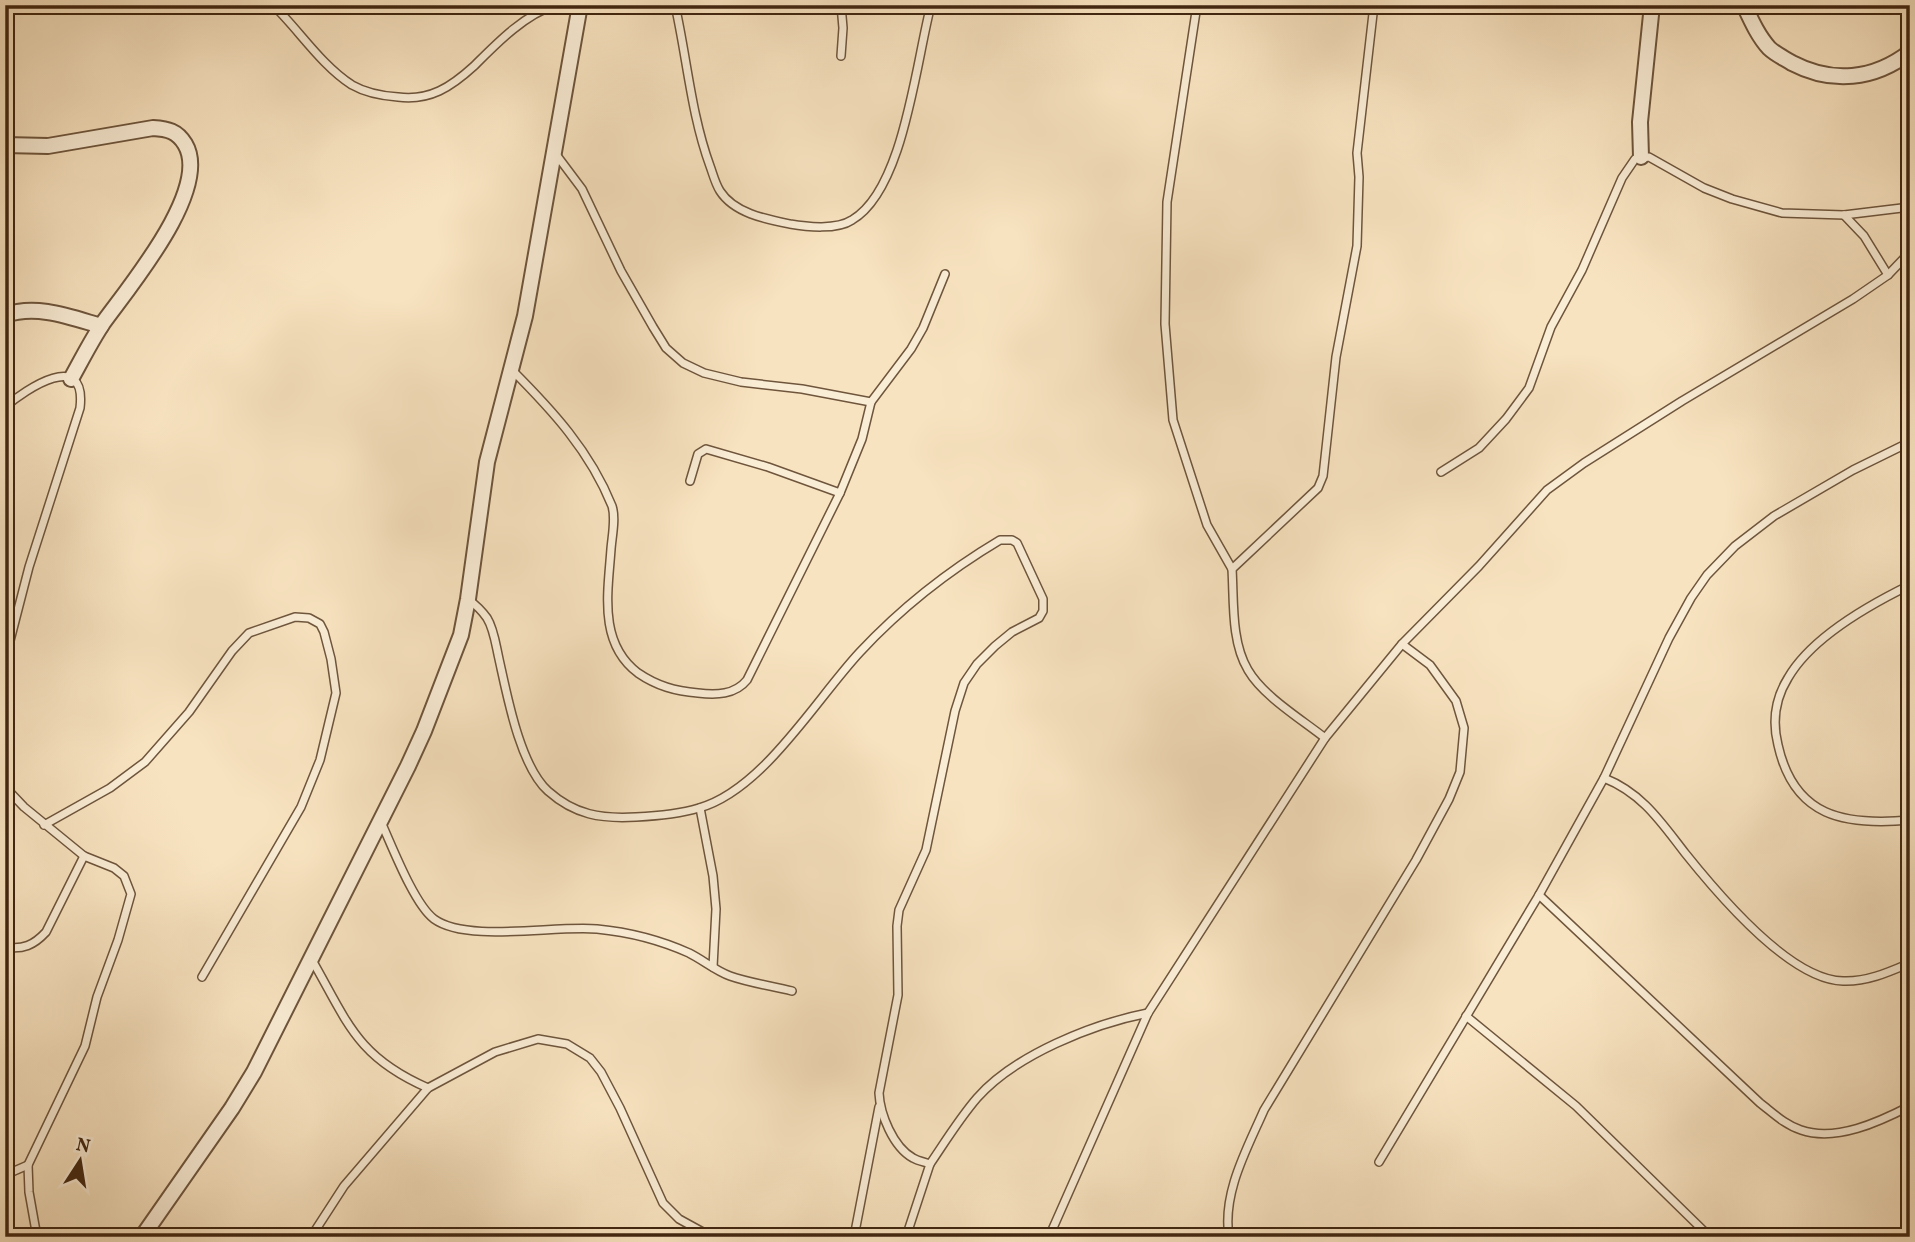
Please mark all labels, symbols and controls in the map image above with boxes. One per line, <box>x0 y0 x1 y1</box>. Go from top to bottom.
north arrow <box>46 1126 116 1196</box>
text: N <box>74 1132 93 1161</box>

